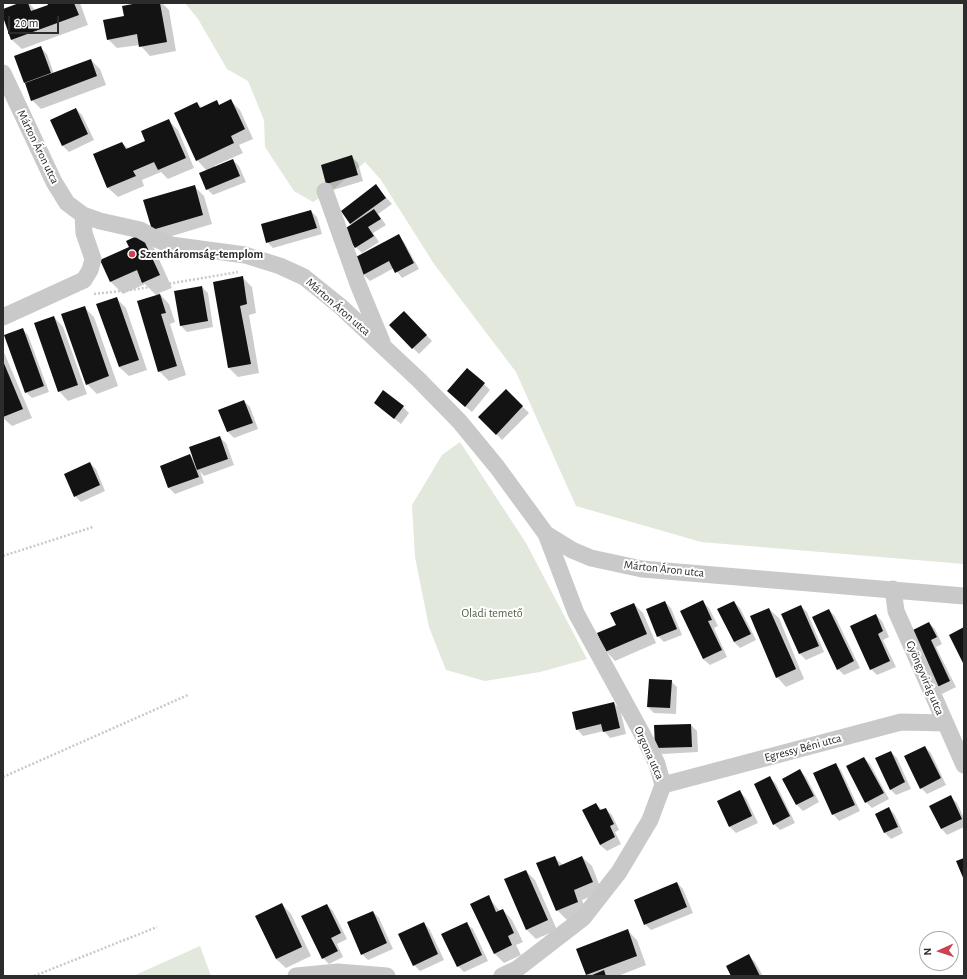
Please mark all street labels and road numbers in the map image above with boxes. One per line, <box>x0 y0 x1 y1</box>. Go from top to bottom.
street label: Márton Áron utca <box>14 108 62 186</box>
street label: Márton Áron utca <box>303 275 373 339</box>
street label: Márton Áron utca <box>623 558 705 580</box>
street label: Gyöngyvirág utca <box>903 638 947 718</box>
street label: Orgona utca <box>631 724 667 782</box>
street label: Egressy Béni utca <box>763 731 843 765</box>

